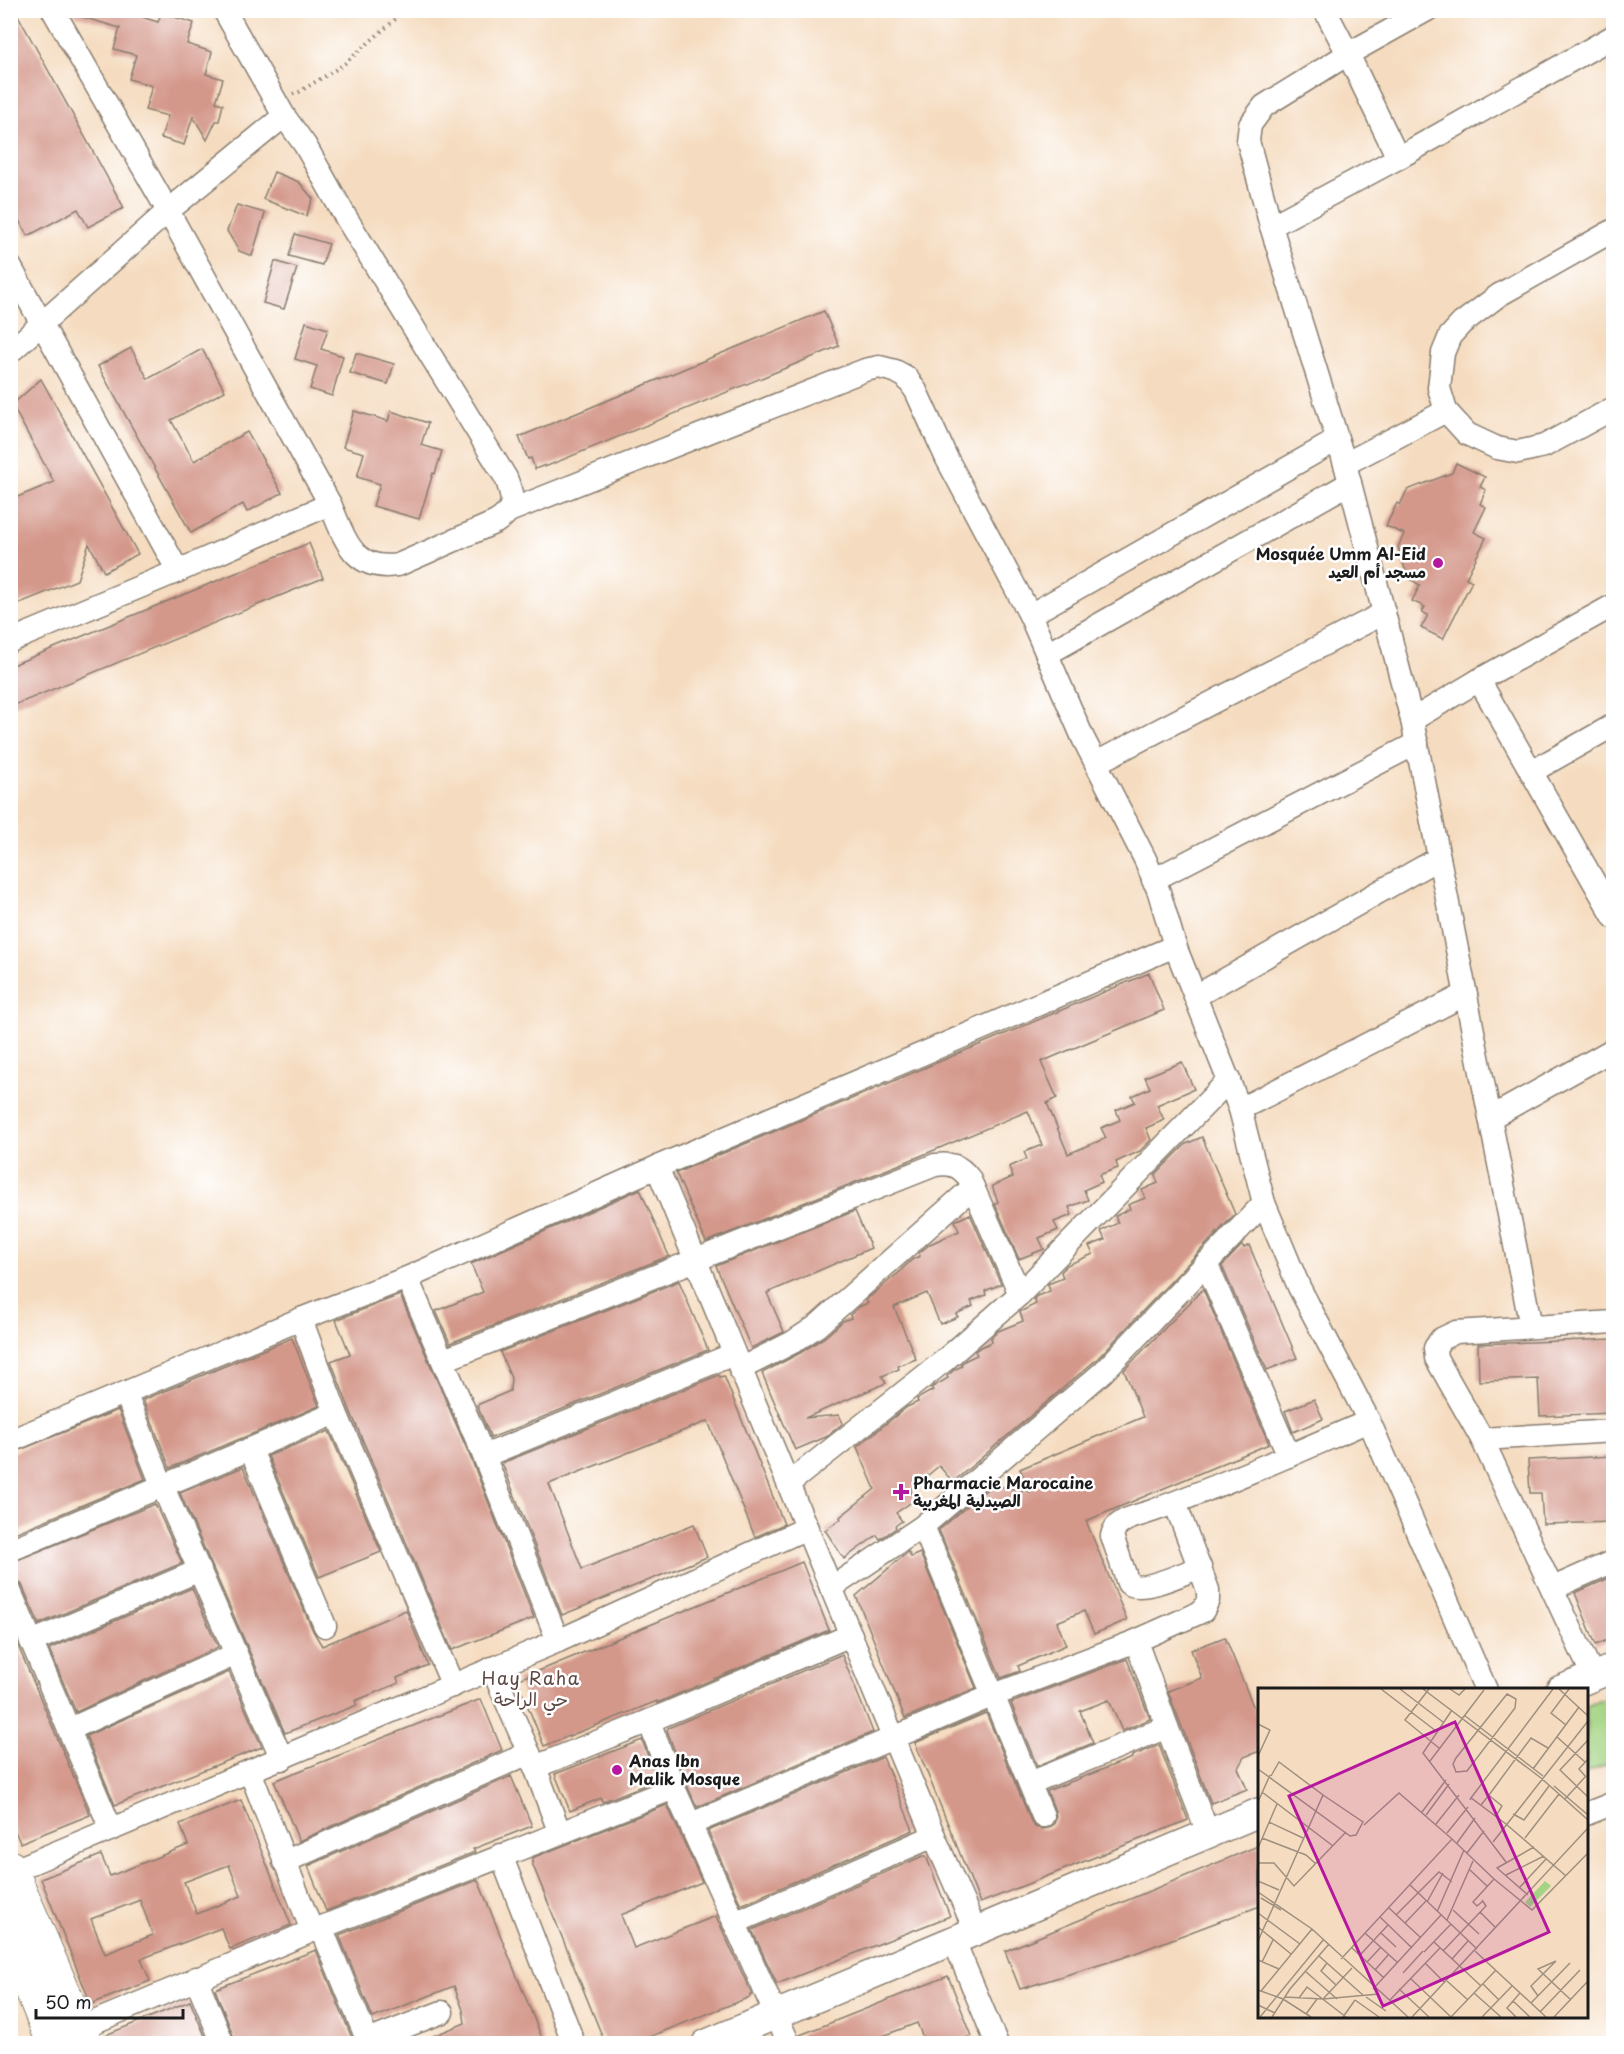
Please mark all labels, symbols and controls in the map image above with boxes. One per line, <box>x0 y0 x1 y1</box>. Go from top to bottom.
place label: Mosquée Umm Al-Eid مسجد أم العيد <box>1256 541 1426 585</box>
marker: Mosquée Umm Al-Eid مسجد أم العيد <box>1431 556 1445 570</box>
place label: Pharmacie Marocaine الصيدلية المغربية <box>913 1470 1093 1512</box>
marker: Pharmacie Marocaine الصيدلية المغربية <box>894 1485 908 1499</box>
district label: Hay Raha حي الراحة <box>482 1664 580 1716</box>
inset map <box>1258 1688 1588 2018</box>
place label: Anas Ibn Malik Mosque <box>628 1748 740 1790</box>
marker: Anas Ibn Malik Mosque <box>610 1763 624 1777</box>
scale bar <box>36 1982 183 2020</box>
text: 50 m <box>45 1988 92 2015</box>

